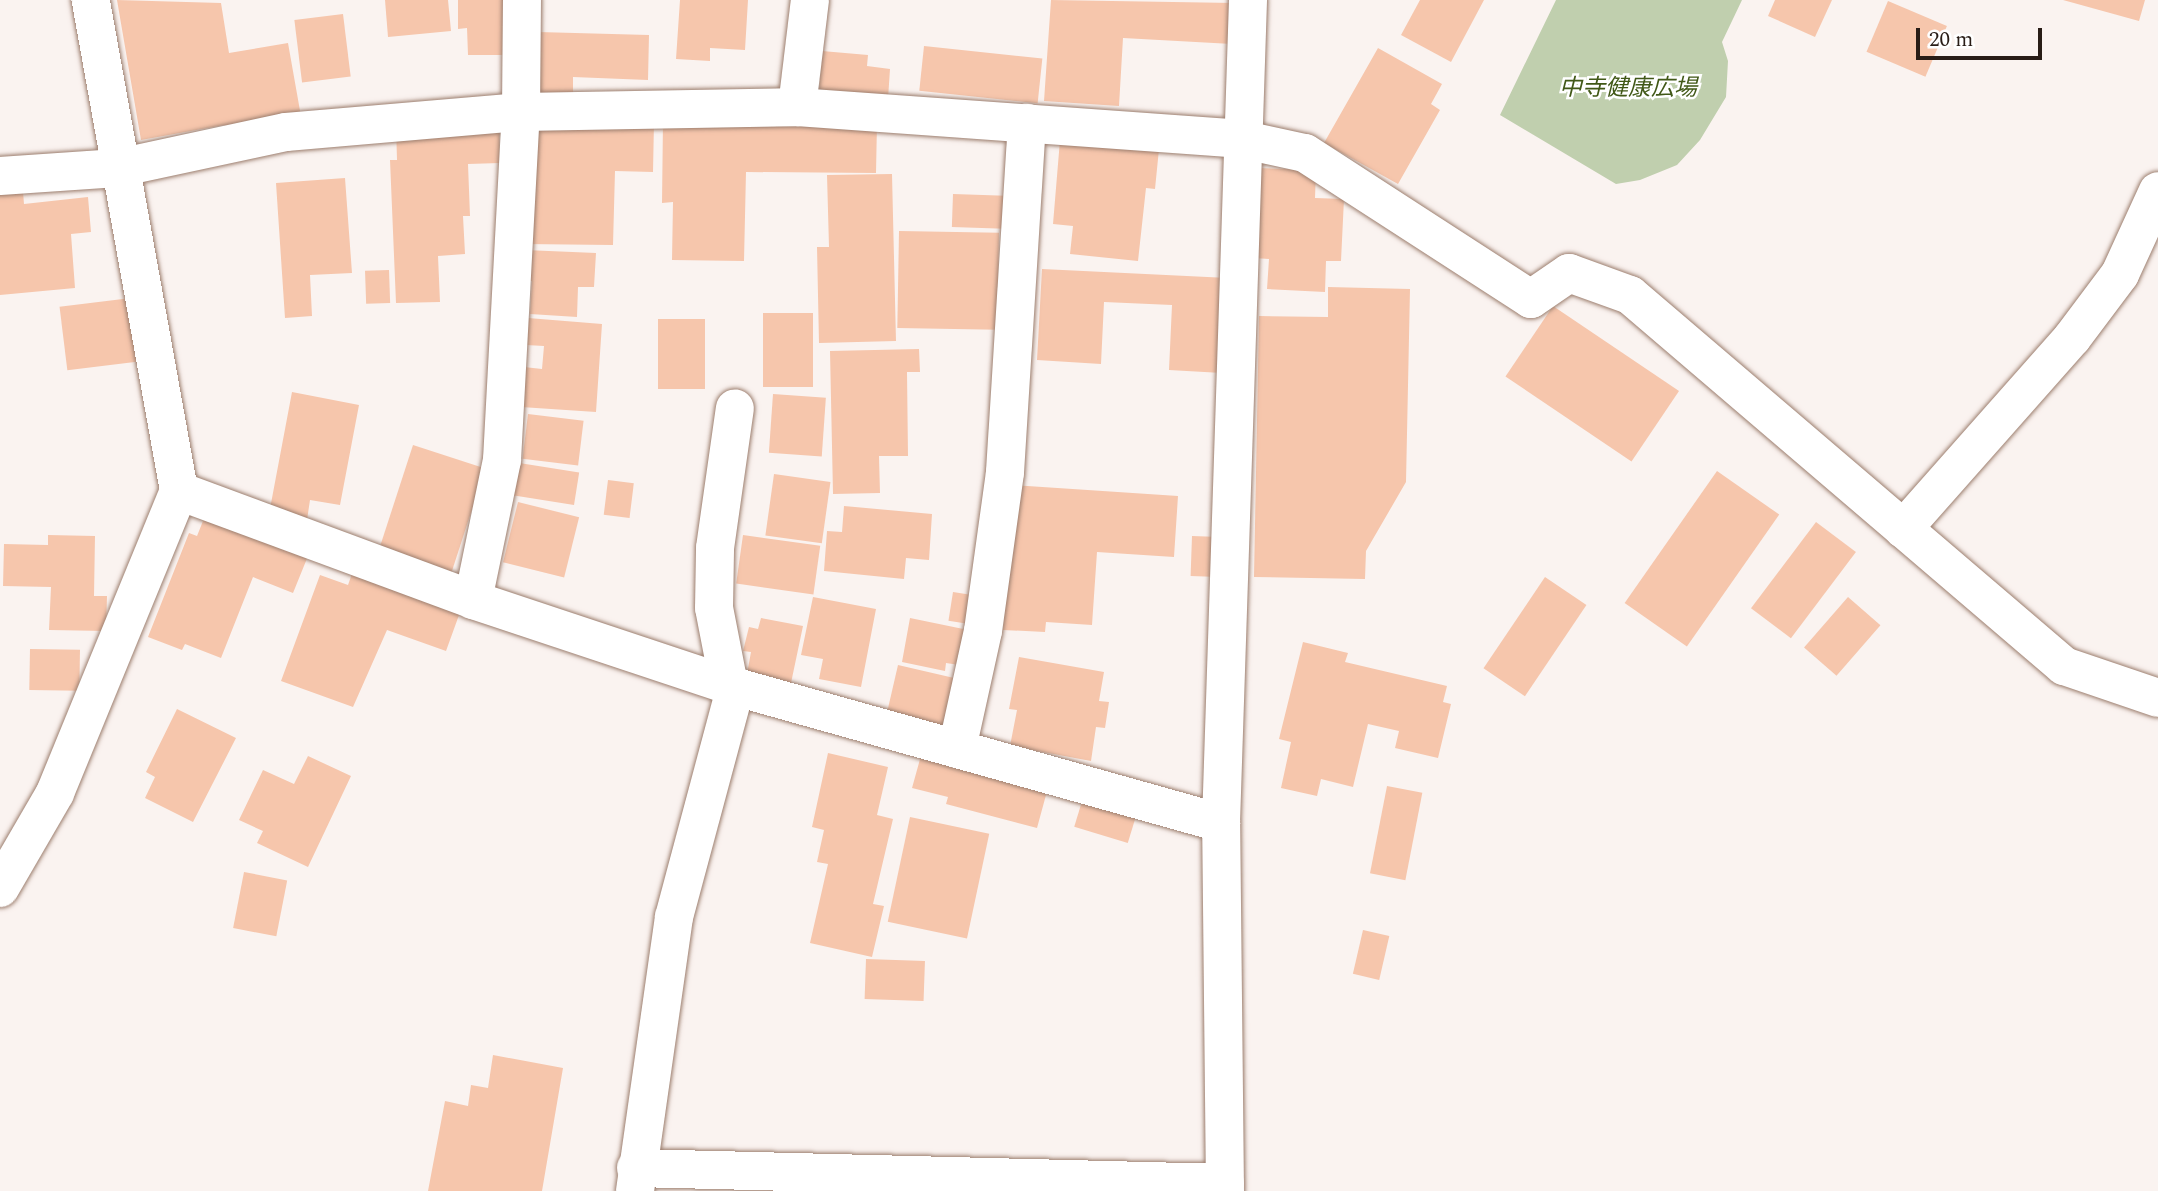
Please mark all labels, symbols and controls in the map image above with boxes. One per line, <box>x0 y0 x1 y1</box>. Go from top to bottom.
scale bar <box>1920 14 2046 58</box>
text: 20 m <box>1929 24 1973 56</box>
park label: 中寺健康広場 <box>1559 75 1697 103</box>

